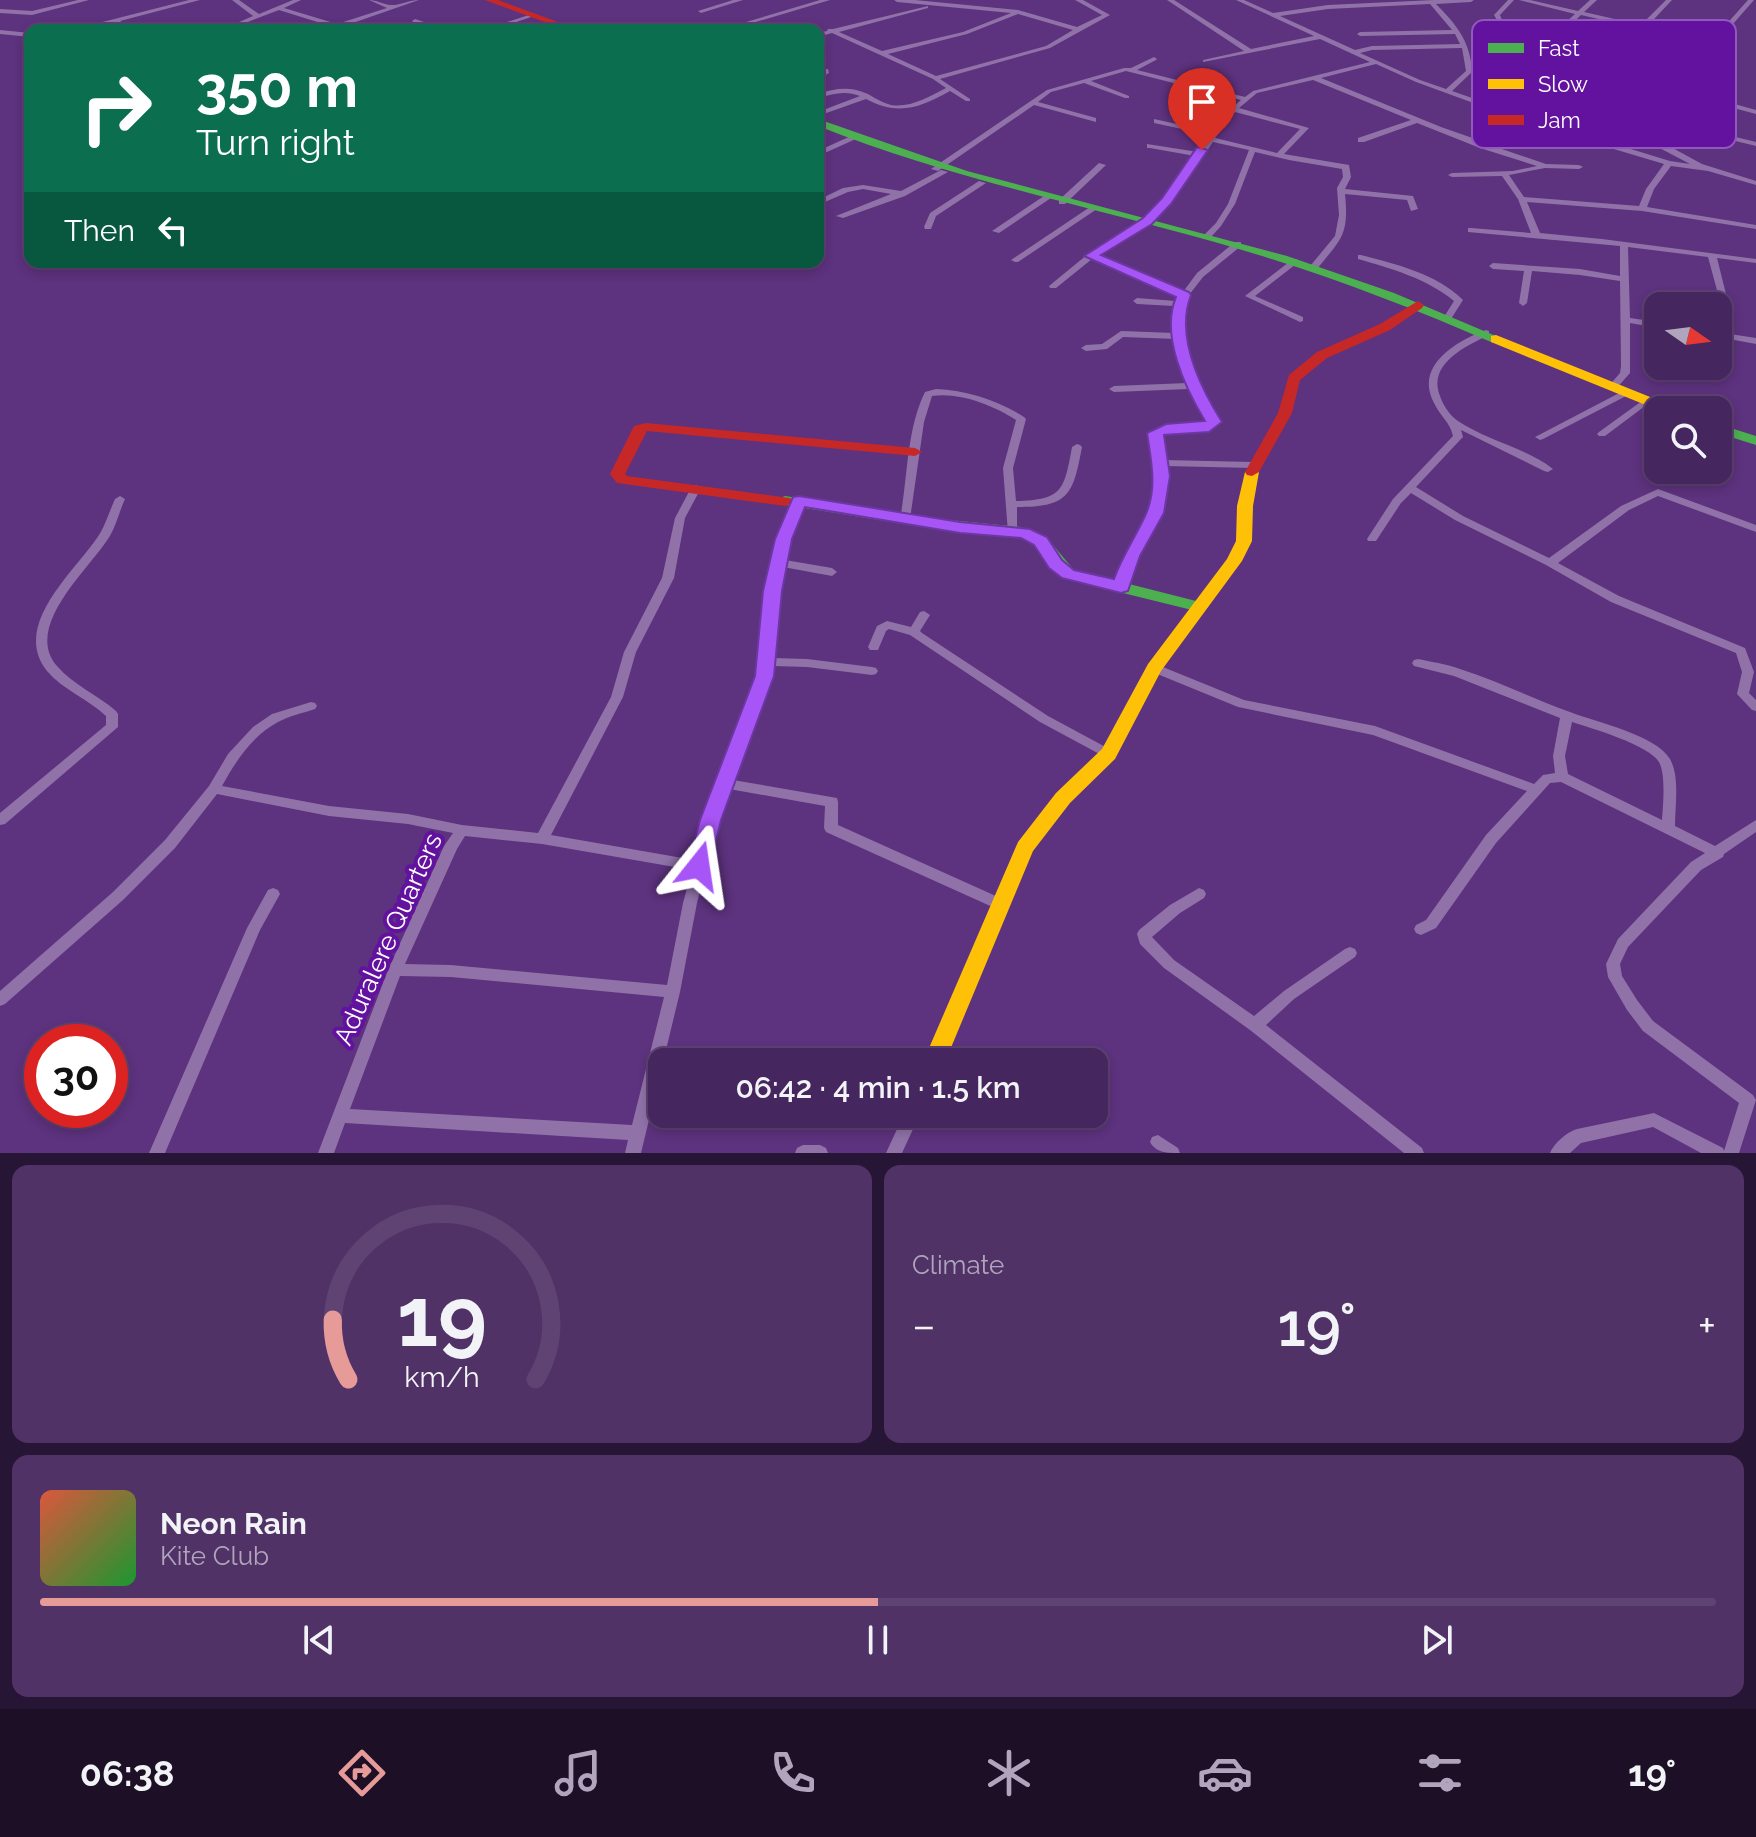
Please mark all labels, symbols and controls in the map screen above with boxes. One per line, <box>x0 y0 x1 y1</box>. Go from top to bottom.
legend <box>1472 20 1736 148</box>
text: Fast <box>1538 35 1580 61</box>
text: 350 m <box>196 54 358 120</box>
icon: right <box>64 56 168 160</box>
pin <box>1168 68 1236 150</box>
text: Slow <box>1538 71 1588 97</box>
icon: arrive <box>1180 80 1224 124</box>
text: Jam <box>1538 107 1581 133</box>
text: Turn right <box>196 121 355 163</box>
icon: left <box>151 208 195 252</box>
text: Then <box>64 213 135 248</box>
north arrow <box>1644 292 1732 380</box>
map controls <box>1644 292 1732 484</box>
button: search <box>1644 396 1732 484</box>
position arrow <box>657 824 741 908</box>
street label: Aduralere Quarters <box>328 828 448 1050</box>
speed limit sign: 30 <box>24 1024 128 1128</box>
text: 06:42 · 4 min · 1.5 km <box>735 1070 1021 1105</box>
text: Climate <box>912 1250 1004 1280</box>
text: 19 <box>397 1268 487 1365</box>
text: 19° <box>1277 1290 1356 1360</box>
text: − <box>912 1300 936 1351</box>
text: + <box>1698 1300 1716 1351</box>
text: km/h <box>404 1360 480 1394</box>
text: Neon Rain <box>160 1506 307 1541</box>
text: Kite Club <box>160 1541 269 1571</box>
icon: previous <box>297 1618 341 1662</box>
icon: pause <box>856 1618 900 1662</box>
icon: next <box>1415 1618 1459 1662</box>
icon: directions <box>334 1745 390 1801</box>
icon: music <box>550 1745 606 1801</box>
icon: phone <box>765 1745 821 1801</box>
icon: climate <box>981 1745 1037 1801</box>
icon: car <box>1197 1745 1253 1801</box>
icon: filters <box>1412 1745 1468 1801</box>
text: 06:38 <box>80 1752 175 1794</box>
text: 19° <box>1628 1752 1676 1794</box>

